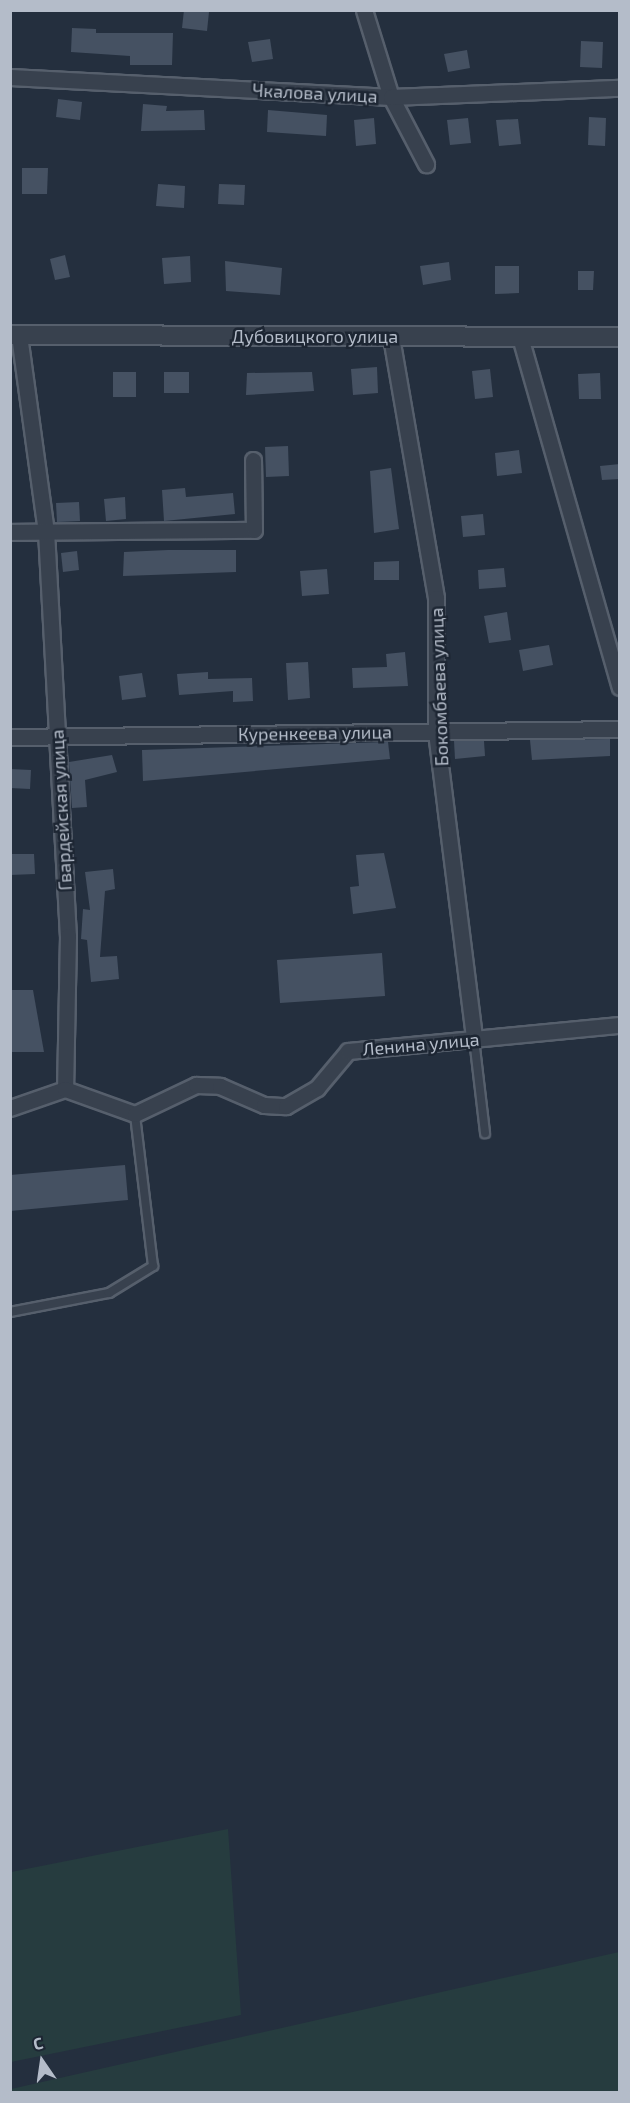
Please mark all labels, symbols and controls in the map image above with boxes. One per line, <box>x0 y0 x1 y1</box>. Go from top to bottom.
street label: Чкалова улица <box>252 79 378 107</box>
street label: Дубовицкого улица <box>232 325 398 347</box>
street label: Бокомбаева улица <box>425 607 453 767</box>
street label: Куренкеева улица <box>238 721 392 745</box>
street label: Гвардейская улица <box>46 729 76 891</box>
street label: Ленина улица <box>362 1028 480 1060</box>
north arrow <box>12 2031 72 2091</box>
text: С <box>31 2033 45 2053</box>

